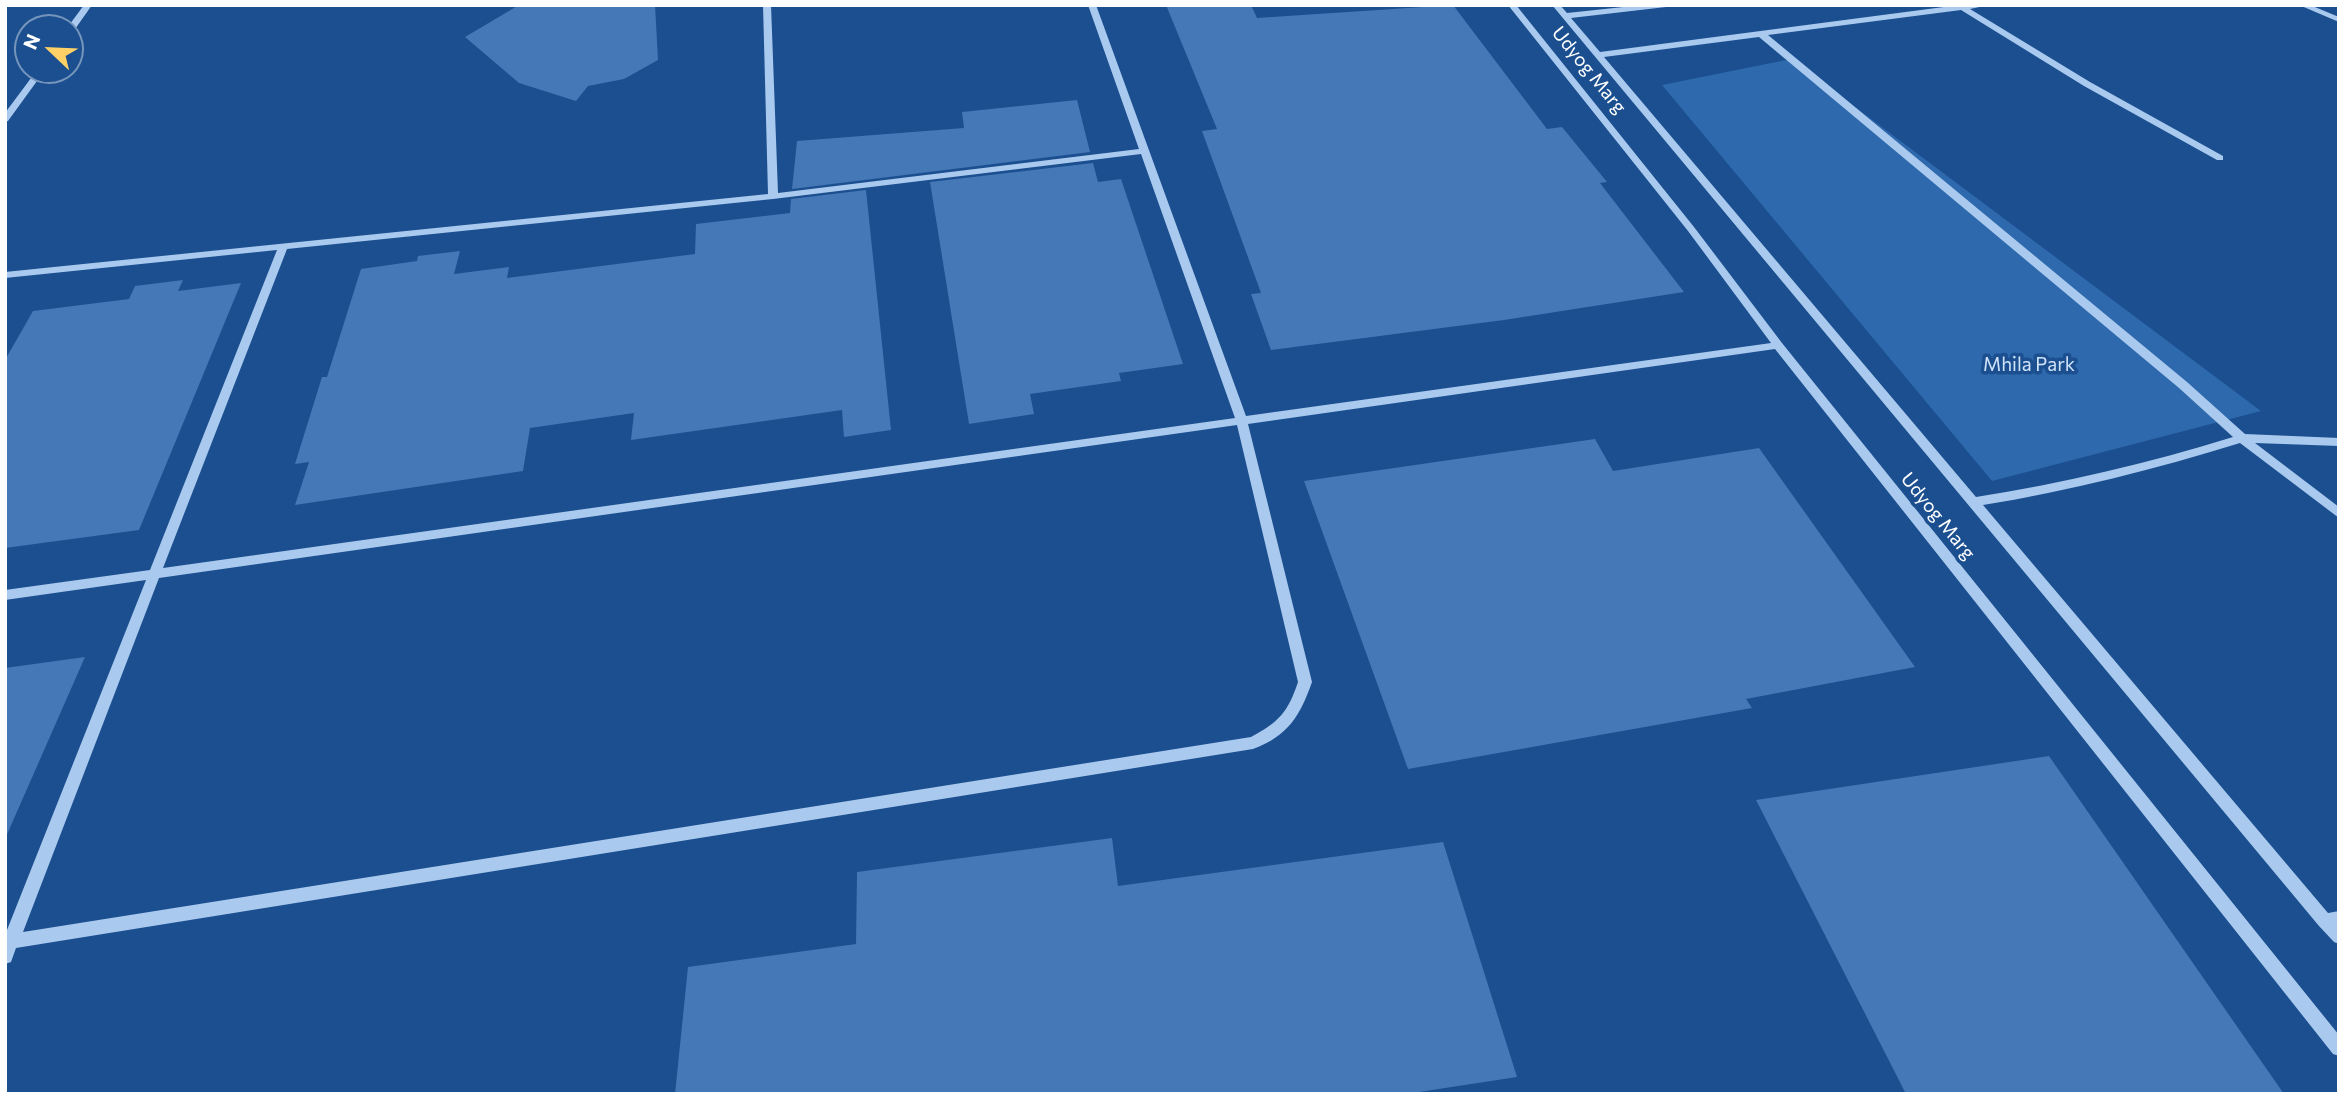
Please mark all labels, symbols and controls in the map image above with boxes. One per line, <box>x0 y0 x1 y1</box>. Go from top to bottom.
north arrow <box>14 14 84 84</box>
street label: Udyog Marg <box>1547 22 1631 118</box>
text: N <box>18 30 44 52</box>
park label: Mhila Park <box>1983 354 2075 376</box>
street label: Udyog Marg <box>1896 468 1980 564</box>

